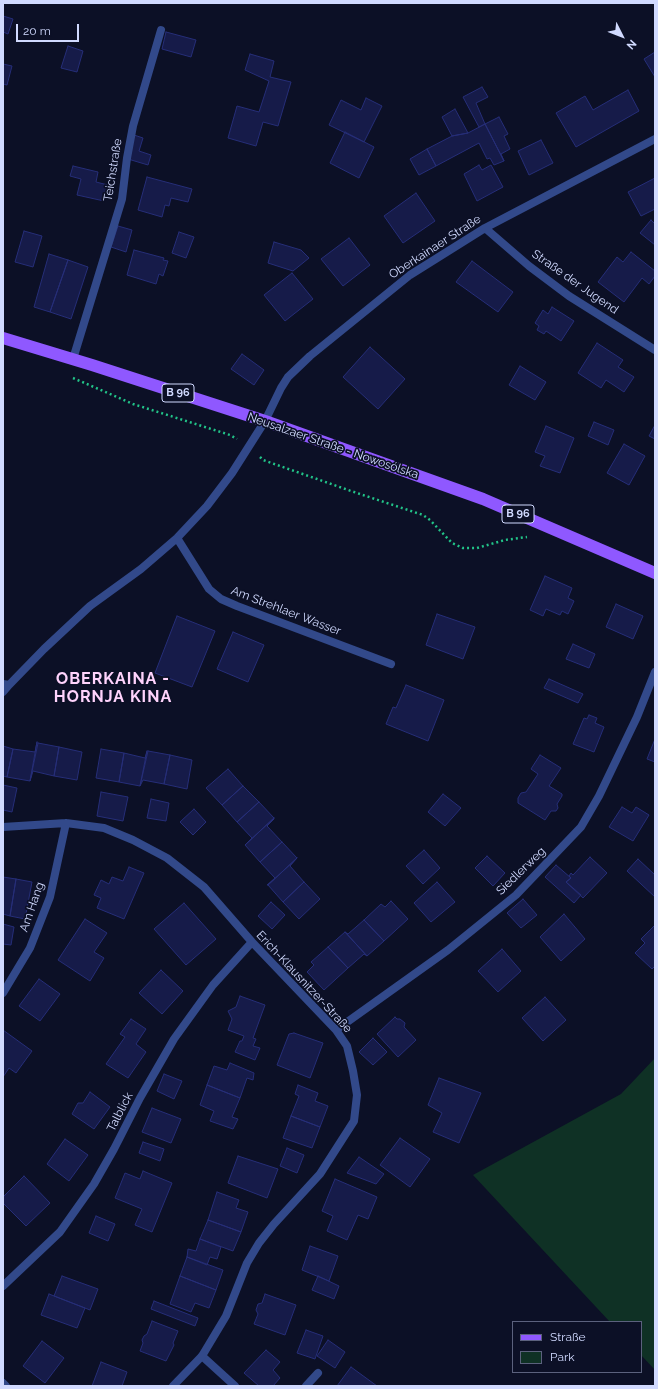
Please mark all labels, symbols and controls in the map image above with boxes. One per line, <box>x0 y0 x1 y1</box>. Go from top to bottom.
scale bar <box>18 16 81 42</box>
north arrow <box>602 16 642 56</box>
text: 20 m <box>23 24 51 38</box>
text: N <box>624 37 639 52</box>
street label: Teichstraße <box>101 138 125 202</box>
street label: Oberkainaer Straße <box>386 212 484 282</box>
street label: Straße der Jugend <box>529 247 621 317</box>
road number: B 96 <box>162 384 194 402</box>
street label: Neusalzaer Straße - Nowosólska <box>246 410 420 482</box>
road number: B 96 <box>502 505 534 523</box>
street label: Am Strehlaer Wasser <box>229 583 343 639</box>
district label: OBERKAINA - HORNJA KINA <box>54 669 172 707</box>
street label: Siedlerweg <box>493 844 549 898</box>
street label: Am Hang <box>17 880 47 934</box>
street label: Erich-Klausnitzer-Straße <box>253 928 355 1036</box>
street label: Talblick <box>104 1090 136 1134</box>
legend <box>512 1321 642 1373</box>
text: Straße <box>550 1330 586 1344</box>
text: Park <box>550 1350 575 1364</box>

